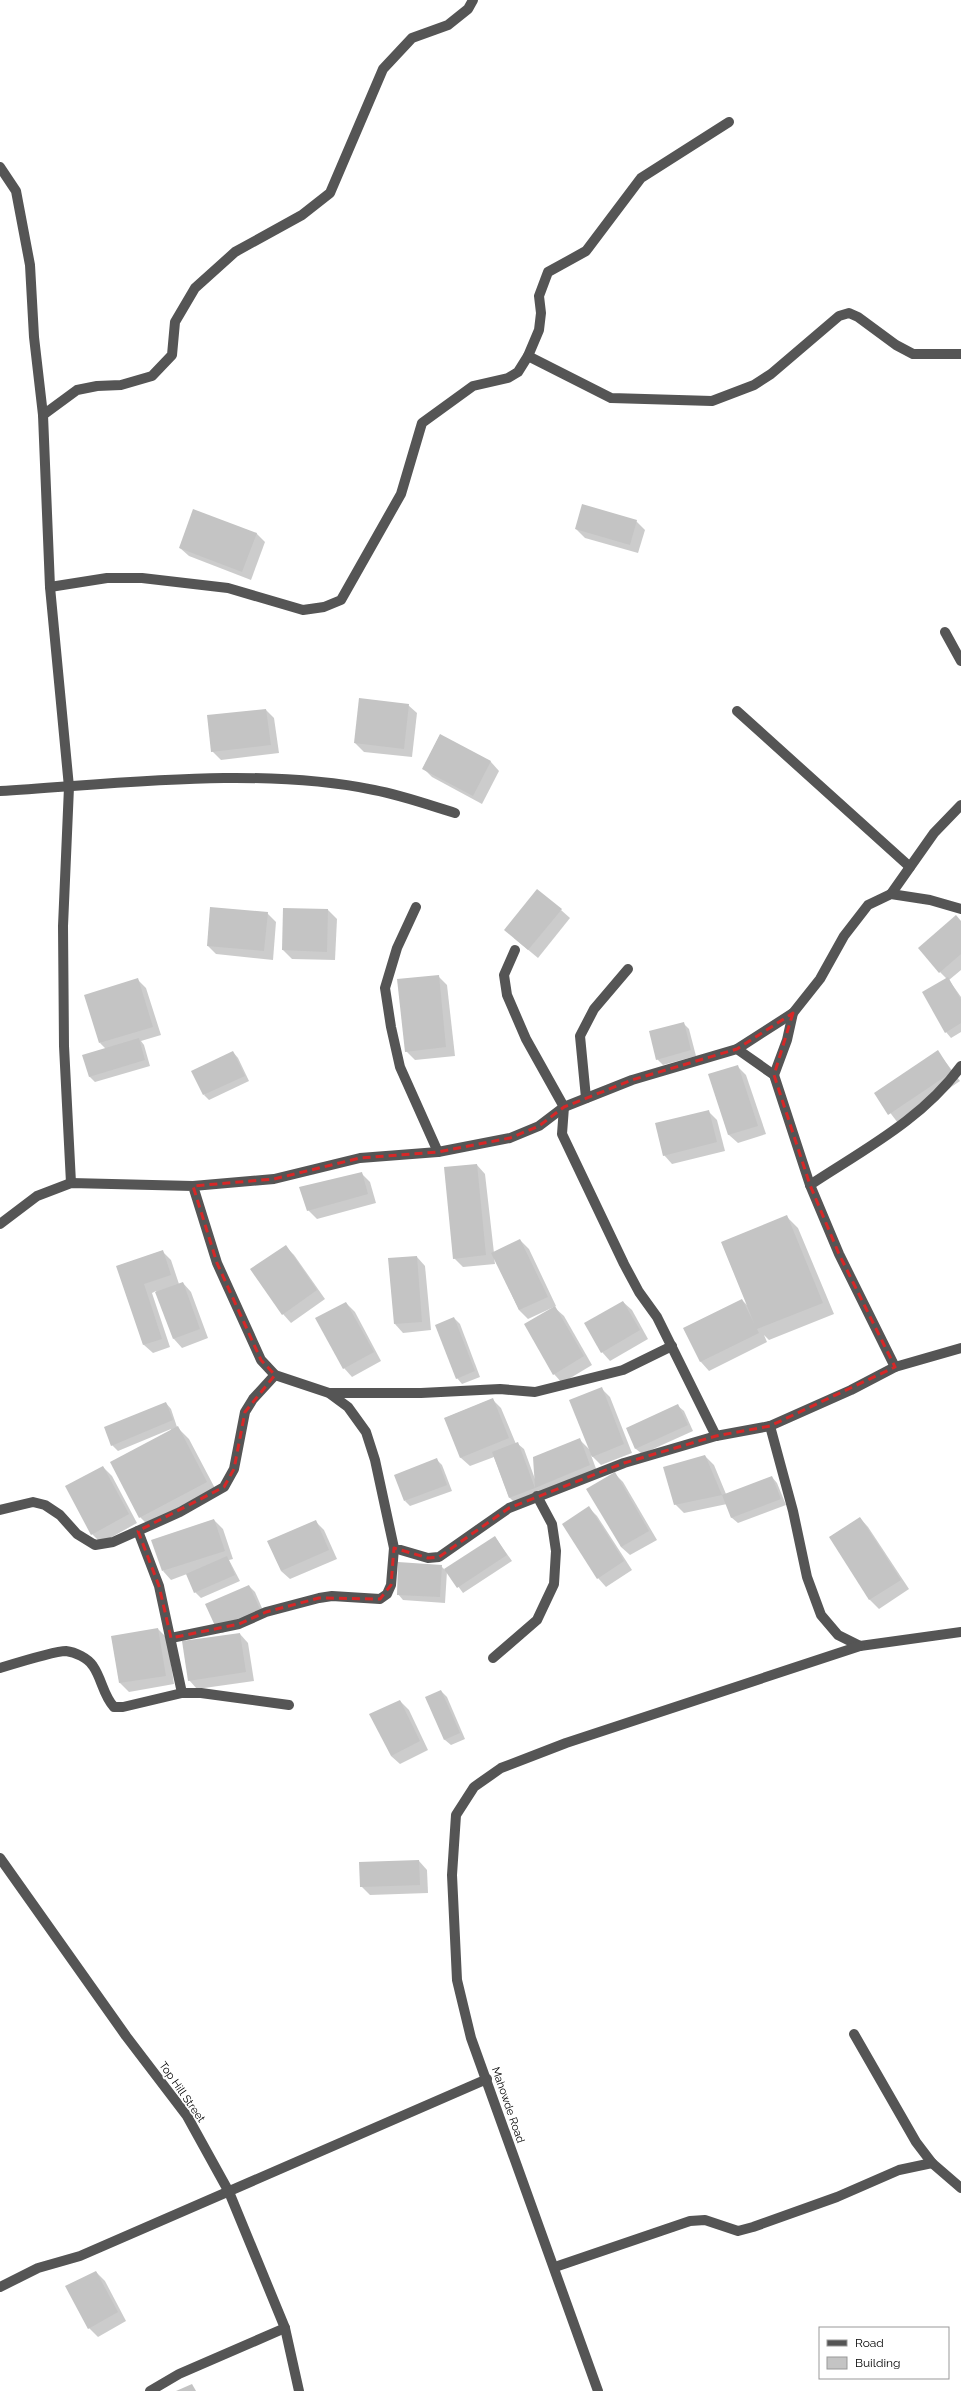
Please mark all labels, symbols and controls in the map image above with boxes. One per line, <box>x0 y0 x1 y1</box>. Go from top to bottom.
street label: Top Hill Street <box>156 2059 208 2125</box>
street label: Mahowde Road <box>489 2065 527 2145</box>
legend <box>819 2327 949 2379</box>
text: Road <box>855 2336 884 2350</box>
text: Building <box>855 2356 901 2370</box>

